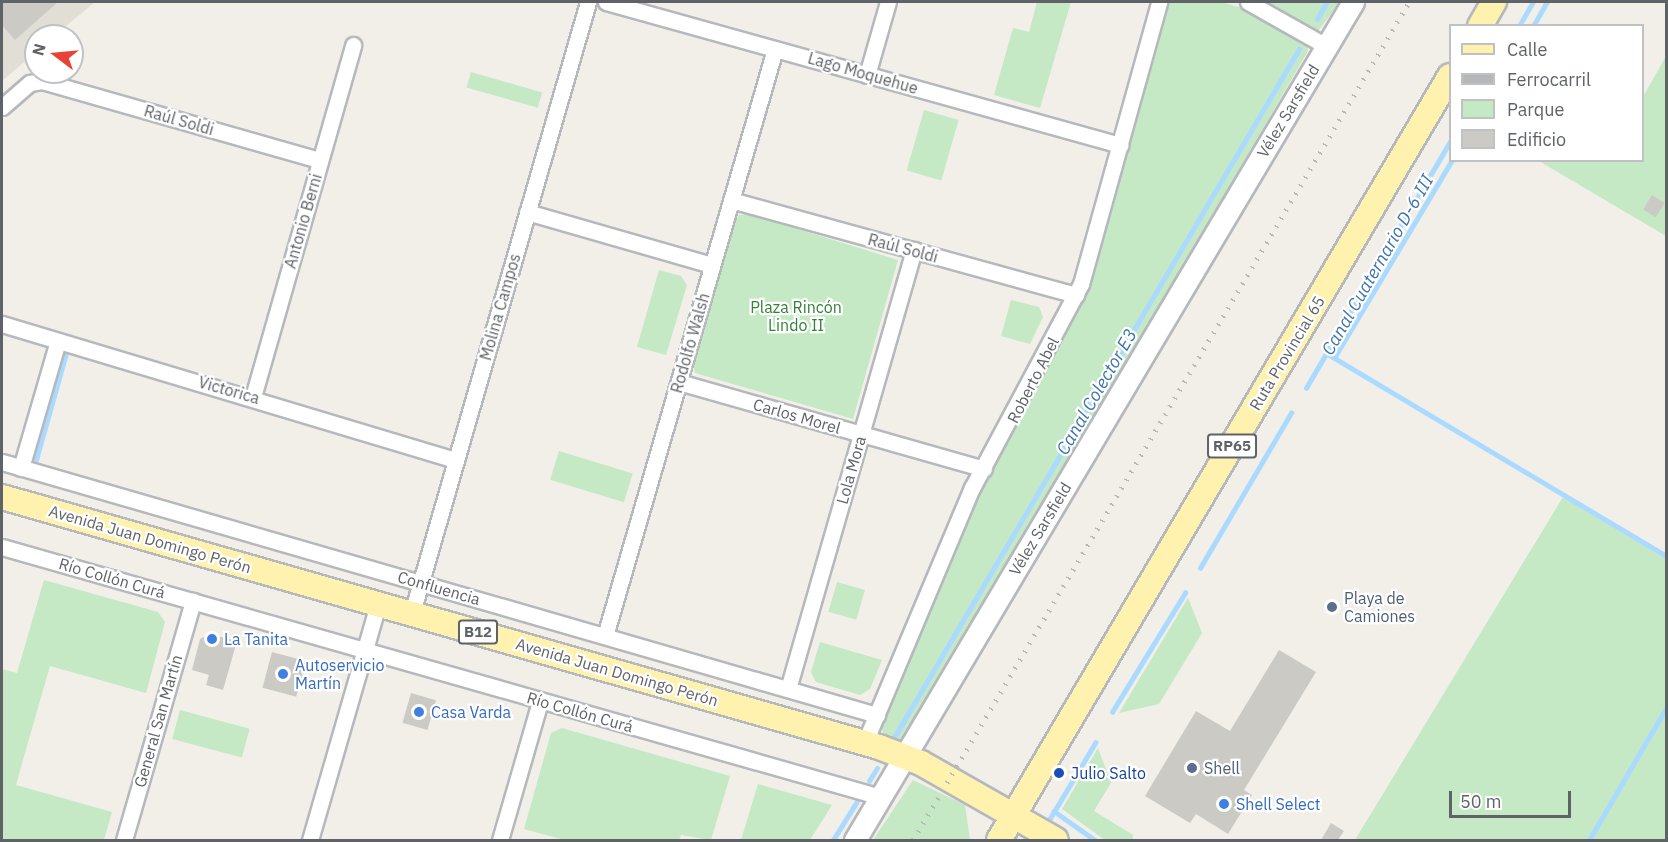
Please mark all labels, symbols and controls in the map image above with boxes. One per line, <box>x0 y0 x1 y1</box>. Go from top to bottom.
north arrow <box>24 24 84 84</box>
legend <box>1449 24 1644 162</box>
text: Calle <box>1507 38 1547 61</box>
text: N <box>27 41 50 58</box>
street label: Lago Moquehue <box>806 48 920 98</box>
street label: Vélez Sarsfield <box>1253 61 1323 161</box>
text: Ferrocarril <box>1507 68 1591 91</box>
text: Parque <box>1507 98 1564 121</box>
street label: Raúl Soldi <box>142 101 216 139</box>
text: Edificio <box>1507 128 1566 151</box>
street label: Antonio Berni <box>280 171 326 271</box>
water label: Canal Cuaternario D-6 III <box>1317 171 1439 359</box>
street label: Raúl Soldi <box>866 229 940 267</box>
street label: Molina Campos <box>476 251 524 363</box>
street label: Rodolfo Walsh <box>667 291 713 395</box>
street label: Ruta Provincial 65 <box>1245 292 1329 414</box>
park label: Plaza Rincón Lindo II <box>750 297 842 335</box>
water label: Canal Colector E3 <box>1052 325 1142 459</box>
street label: Roberto Abel <box>1003 334 1063 426</box>
street label: Victorica <box>196 372 262 408</box>
street label: Carlos Morel <box>751 394 843 438</box>
street label: Lola Mora <box>832 434 870 506</box>
road number: RP65 <box>1206 434 1258 458</box>
street label: Vélez Sarsfield <box>1005 479 1075 579</box>
street label: Avenida Juan Domingo Perón <box>47 501 253 577</box>
street label: Río Collón Curá <box>57 554 167 602</box>
street label: Confluencia <box>395 567 483 609</box>
place label: Playa de Camiones <box>1344 588 1415 626</box>
marker: Playa de Camiones <box>1325 600 1339 614</box>
road number: B12 <box>457 620 499 644</box>
place label: La Tanita <box>224 629 288 649</box>
marker: La Tanita <box>205 632 219 646</box>
street label: Avenida Juan Domingo Perón <box>514 634 720 710</box>
street label: General San Martín <box>130 652 186 790</box>
place label: Autoservicio Martín <box>295 655 384 693</box>
marker: Autoservicio Martín <box>276 667 290 681</box>
street label: Río Collón Curá <box>525 688 635 736</box>
place label: Casa Varda <box>431 702 511 722</box>
marker: Casa Varda <box>412 705 426 719</box>
place label: Shell <box>1204 758 1240 778</box>
marker: Shell <box>1185 761 1199 775</box>
place label: Julio Salto <box>1071 763 1146 783</box>
marker: Julio Salto <box>1052 766 1066 780</box>
scale bar <box>1452 779 1574 817</box>
text: 50 m <box>1460 790 1502 813</box>
place label: Shell Select <box>1236 794 1320 814</box>
marker: Shell Select <box>1217 797 1231 811</box>

